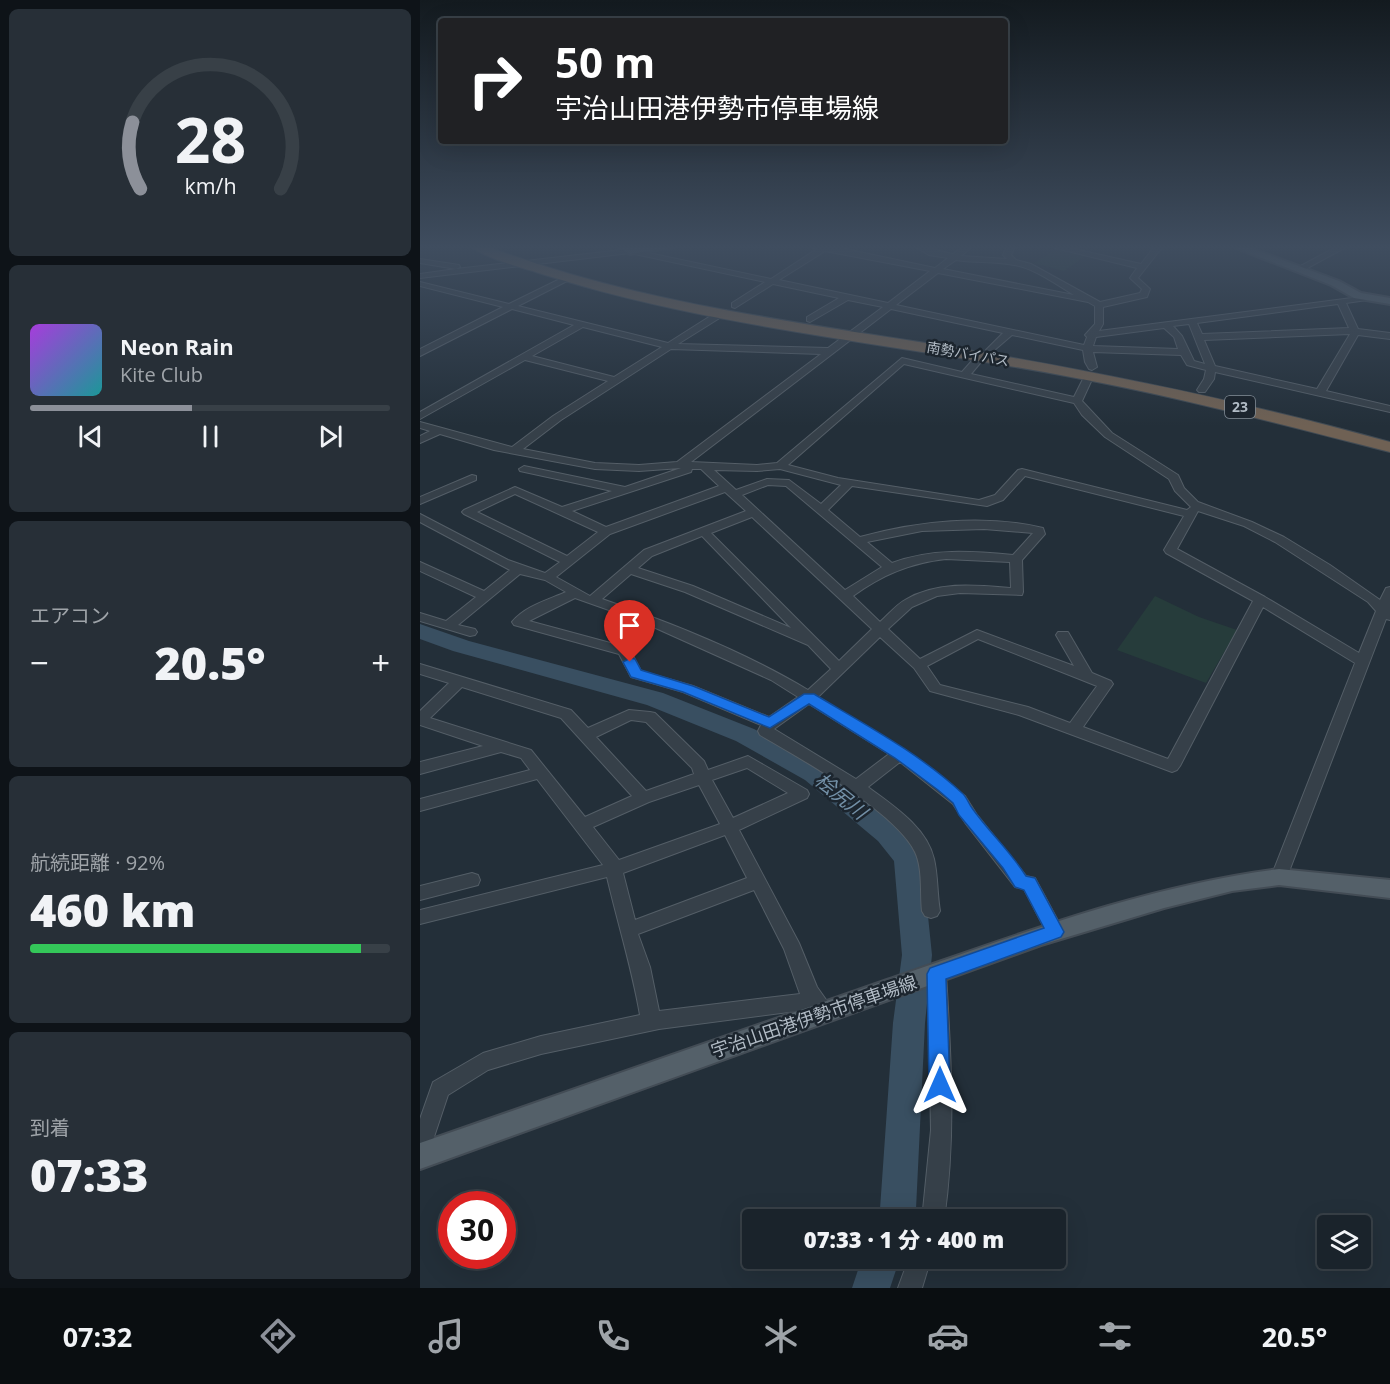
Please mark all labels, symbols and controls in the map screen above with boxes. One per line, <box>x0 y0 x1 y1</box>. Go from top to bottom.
text: 50 m <box>555 33 655 90</box>
icon: right <box>456 42 534 120</box>
text: 宇治山田港伊勢市停車場線 <box>555 89 879 126</box>
text: 28 <box>174 97 246 182</box>
text: km/h <box>184 172 236 201</box>
text: Neon Rain <box>120 331 234 361</box>
street label: 南勢バイパス <box>925 337 1011 370</box>
text: Kite Club <box>120 361 203 388</box>
road number: 23 <box>1225 396 1255 418</box>
icon: previous <box>74 420 107 453</box>
icon: pause <box>194 420 227 453</box>
icon: next <box>314 420 347 453</box>
pin <box>604 600 655 662</box>
text: エアコン <box>30 602 110 629</box>
icon: arrive <box>613 609 646 642</box>
text: 20.5° <box>154 632 266 693</box>
text: − <box>30 640 49 685</box>
text: + <box>371 640 390 685</box>
water label: 桧尻川 <box>810 766 875 826</box>
text: 航続距離 · 92% <box>30 849 165 876</box>
text: 460 km <box>30 879 195 940</box>
street label: 宇治山田港伊勢市停車場線 <box>708 970 920 1063</box>
position arrow <box>908 1053 972 1117</box>
text: 到着 <box>30 1114 70 1141</box>
text: 07:33 <box>30 1144 148 1205</box>
speed limit sign: 30 <box>438 1191 516 1269</box>
map controls <box>1317 1215 1371 1269</box>
button: layers <box>1317 1215 1371 1269</box>
text: 07:33 · 1 分 · 400 m <box>804 1224 1004 1254</box>
icon: directions <box>257 1315 299 1357</box>
icon: music <box>425 1315 467 1357</box>
icon: phone <box>592 1315 634 1357</box>
icon: climate <box>760 1315 802 1357</box>
icon: car <box>927 1315 969 1357</box>
icon: filters <box>1094 1315 1136 1357</box>
text: 07:32 <box>63 1318 132 1355</box>
text: 20.5° <box>1262 1318 1327 1355</box>

